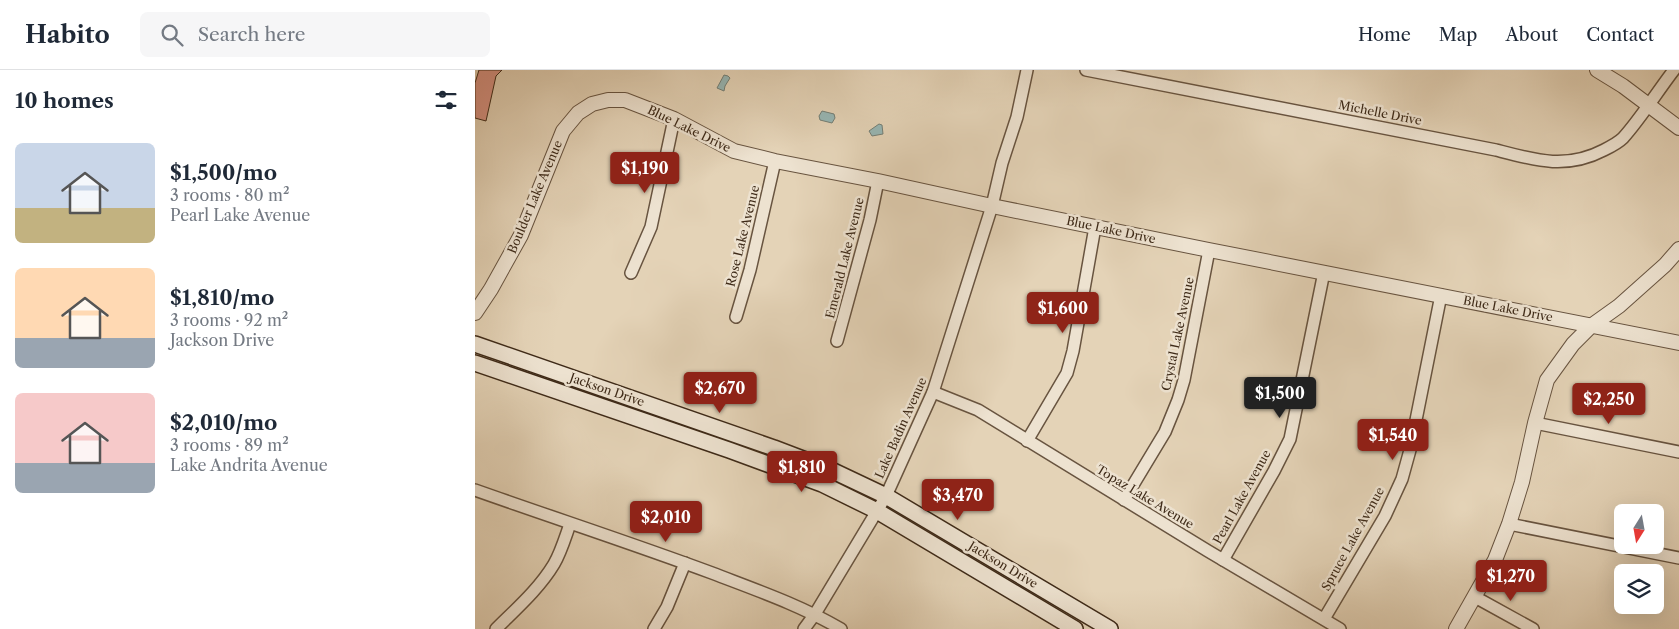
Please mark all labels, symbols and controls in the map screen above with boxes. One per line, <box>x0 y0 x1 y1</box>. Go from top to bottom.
search box <box>140 12 490 57</box>
text: Habito <box>25 20 110 49</box>
icon: search <box>158 21 186 49</box>
text: Search here <box>198 23 305 46</box>
text: Home <box>1358 24 1411 46</box>
text: Map <box>1439 24 1477 46</box>
text: About <box>1505 24 1558 46</box>
text: Contact <box>1586 24 1654 46</box>
icon: filters <box>432 86 460 114</box>
text: 10 homes <box>15 88 114 113</box>
street label: Michelle Drive <box>1337 97 1423 128</box>
street label: Blue Lake Drive <box>645 102 734 155</box>
street label: Boulder Lake Avenue <box>504 138 565 256</box>
pin: $1,190 <box>604 152 686 194</box>
text: $1,190 <box>621 158 669 178</box>
text: $1,500/mo <box>170 160 277 185</box>
icon: home <box>55 163 115 223</box>
street label: Rose Lake Avenue <box>723 183 762 288</box>
text: 3 rooms · 80 m² <box>170 185 289 205</box>
street label: Emerald Lake Avenue <box>822 195 867 320</box>
text: Pearl Lake Avenue <box>170 205 310 225</box>
street label: Blue Lake Drive <box>1065 213 1157 246</box>
street label: Crystal Lake Avenue <box>1158 275 1197 392</box>
text: $1,810/mo <box>170 285 274 310</box>
icon: home <box>55 288 115 348</box>
pin: $1,600 <box>1022 292 1104 334</box>
street label: Blue Lake Drive <box>1462 292 1554 325</box>
text: $1,600 <box>1038 298 1088 318</box>
text: 3 rooms · 92 m² <box>170 310 288 330</box>
text: Jackson Drive <box>170 330 274 350</box>
street label: Jackson Drive <box>566 369 647 409</box>
pin: $2,670 <box>679 372 761 414</box>
street label: Lake Badin Avenue <box>871 375 930 481</box>
pin: $1,500 <box>1239 376 1321 419</box>
text: $2,670 <box>695 378 745 398</box>
pin: $2,250 <box>1568 382 1650 425</box>
text: $1,500 <box>1255 383 1305 403</box>
text: $2,250 <box>1583 389 1635 409</box>
text: $2,010/mo <box>170 410 277 435</box>
icon: home <box>55 413 115 473</box>
pin: $1,540 <box>1352 418 1434 461</box>
text: $1,540 <box>1368 425 1418 445</box>
text: 3 rooms · 89 m² <box>170 435 289 455</box>
street label: Pearl Lake Avenue <box>1209 447 1274 546</box>
pin: $1,810 <box>761 450 843 493</box>
text: Lake Andrita Avenue <box>170 455 328 475</box>
text: $1,810 <box>778 457 826 477</box>
street label: Topaz Lake Avenue <box>1094 462 1197 532</box>
pin: $3,470 <box>917 478 999 521</box>
street label: Spruce Lake Avenue <box>1318 484 1387 593</box>
text: $3,470 <box>933 485 983 505</box>
pin: $2,010 <box>625 500 707 543</box>
north arrow <box>1614 504 1664 554</box>
map controls <box>1614 504 1664 614</box>
text: $2,010 <box>641 507 691 527</box>
street label: Jackson Drive <box>964 537 1041 591</box>
pin: $1,270 <box>1470 560 1552 602</box>
button: layers <box>1614 564 1664 614</box>
text: $1,270 <box>1487 566 1535 586</box>

